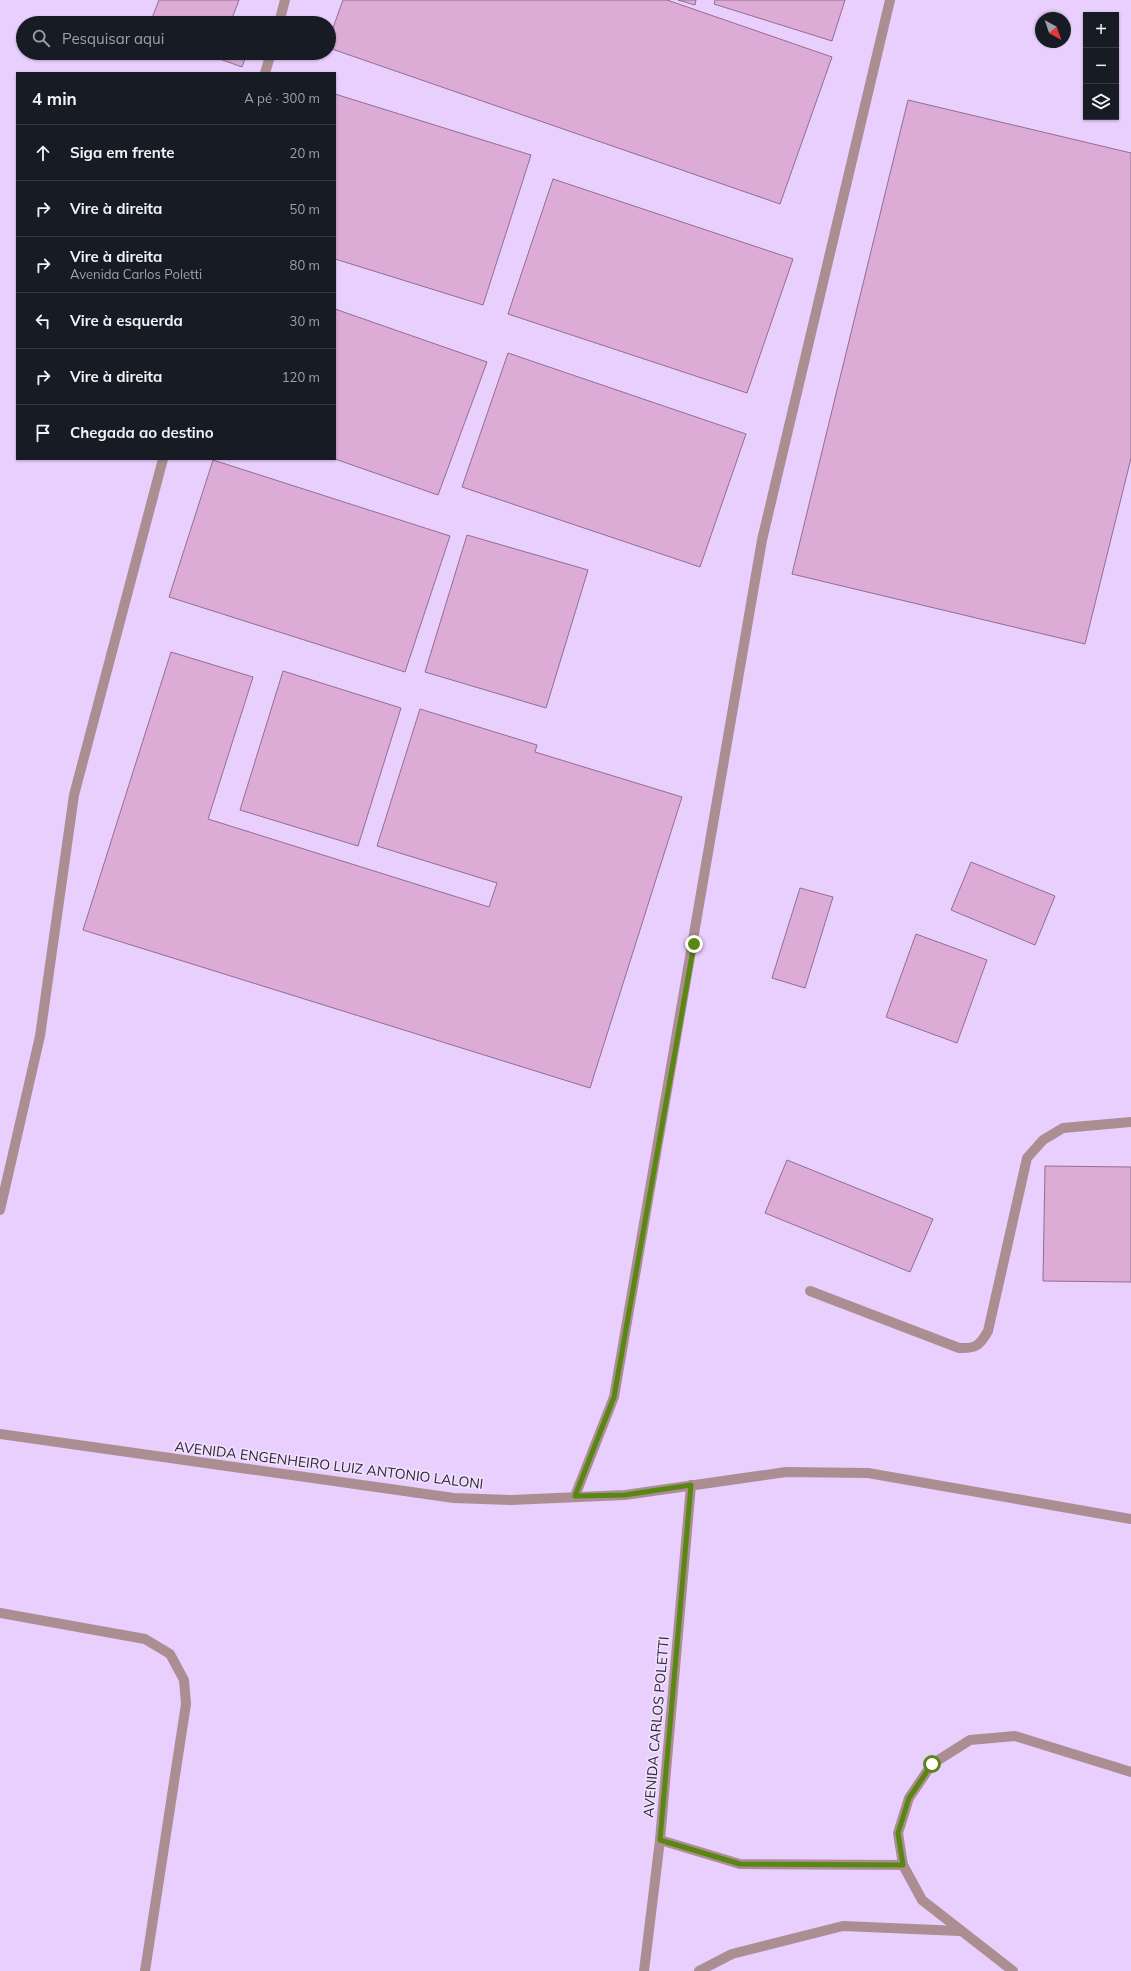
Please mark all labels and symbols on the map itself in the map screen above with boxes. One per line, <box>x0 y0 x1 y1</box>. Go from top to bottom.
north arrow <box>1035 12 1071 48</box>
route end <box>685 935 703 953</box>
street label: AVENIDA ENGENHEIRO LUIZ ANTONIO LALONI <box>174 1437 484 1493</box>
street label: AVENIDA CARLOS POLETTI <box>639 1636 673 1818</box>
route start <box>923 1755 941 1773</box>

